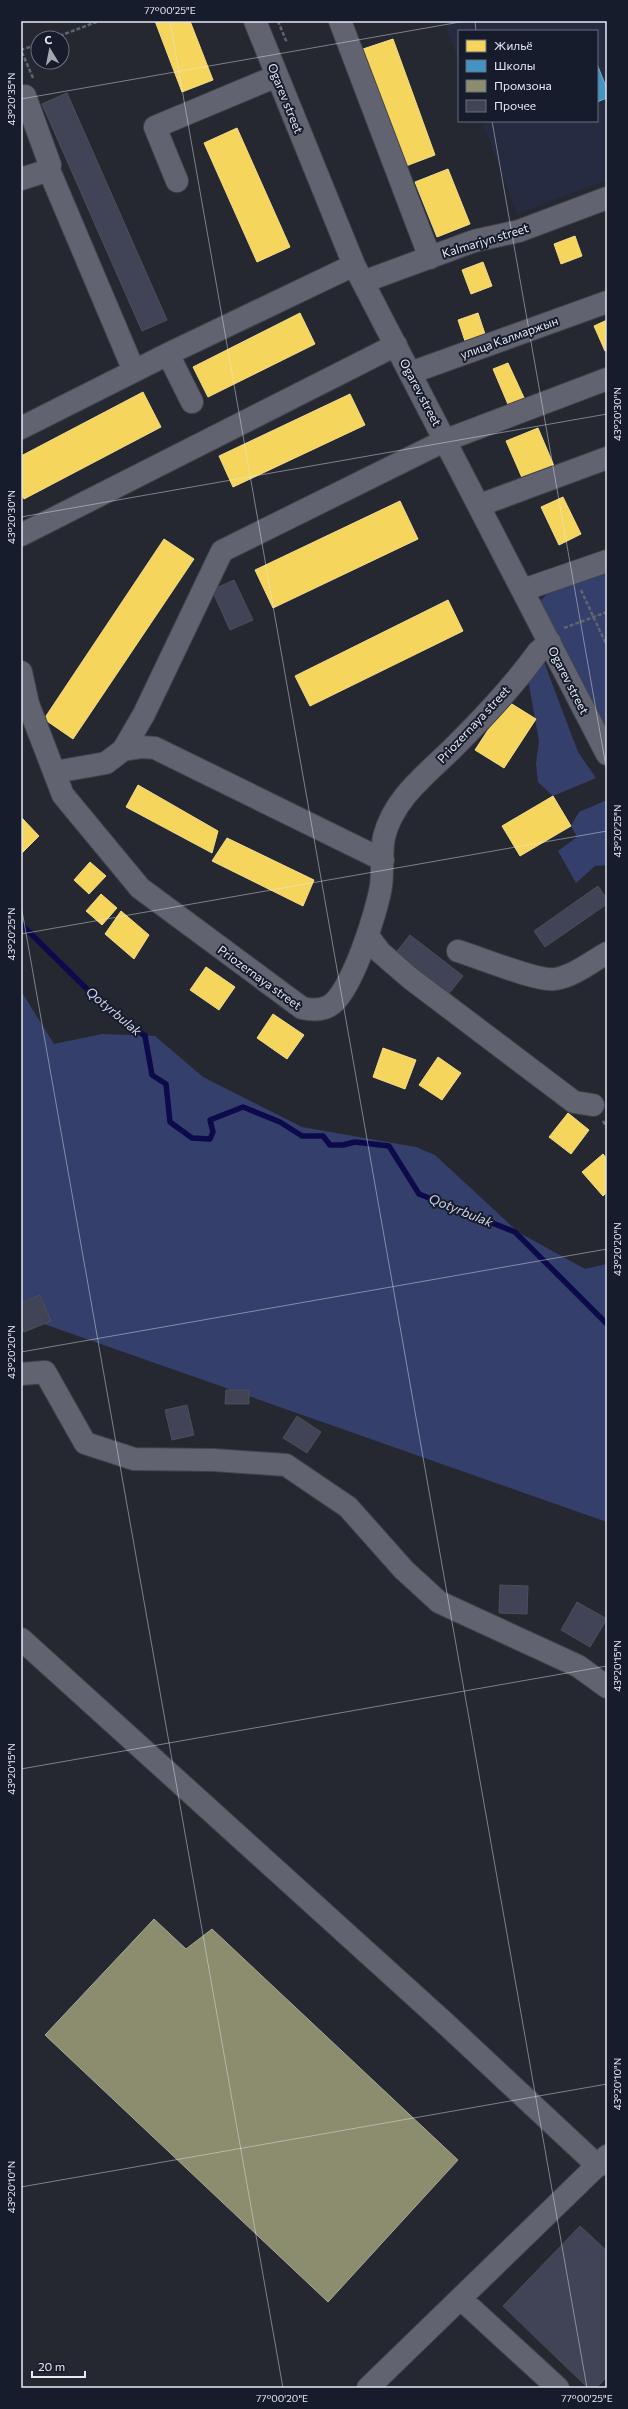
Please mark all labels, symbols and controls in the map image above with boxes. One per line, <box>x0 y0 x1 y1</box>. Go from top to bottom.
text: 77°00'25"E <box>144 4 196 16</box>
north arrow <box>30 30 70 70</box>
legend <box>458 30 598 122</box>
text: С <box>43 33 53 47</box>
text: Жильё <box>494 38 533 52</box>
text: Школы <box>494 58 535 72</box>
street label: Ogarev street <box>266 61 306 135</box>
text: 43°20'35"N <box>5 72 17 126</box>
text: Промзона <box>494 78 552 92</box>
text: Прочее <box>494 98 536 112</box>
street label: Kalmarjyn street <box>440 220 530 260</box>
street label: улица Калмаржын <box>458 313 560 361</box>
street label: Ogarev street <box>397 356 445 428</box>
text: 43°20'30"N <box>611 387 623 441</box>
text: 43°20'30"N <box>5 490 17 544</box>
street label: Ogarev street <box>546 644 592 716</box>
street label: Priozernaya street <box>434 683 512 765</box>
text: 43°20'25"N <box>611 805 623 858</box>
text: 43°20'25"N <box>5 908 17 961</box>
street label: Priozernaya street <box>216 942 305 1012</box>
water label: Qotyrbulak <box>83 983 146 1039</box>
water label: Qotyrbulak <box>427 1190 496 1230</box>
text: 43°20'20"N <box>611 1222 623 1276</box>
text: 43°20'20"N <box>5 1325 17 1379</box>
text: 43°20'15"N <box>611 1640 623 1692</box>
text: 43°20'15"N <box>5 1743 17 1795</box>
text: 43°20'10"N <box>611 2058 623 2110</box>
text: 43°20'10"N <box>5 2161 17 2213</box>
scale bar <box>32 2353 85 2379</box>
text: 20 m <box>38 2359 65 2373</box>
text: 77°00'20"E <box>256 2392 308 2404</box>
text: 77°00'25"E <box>561 2392 613 2404</box>

